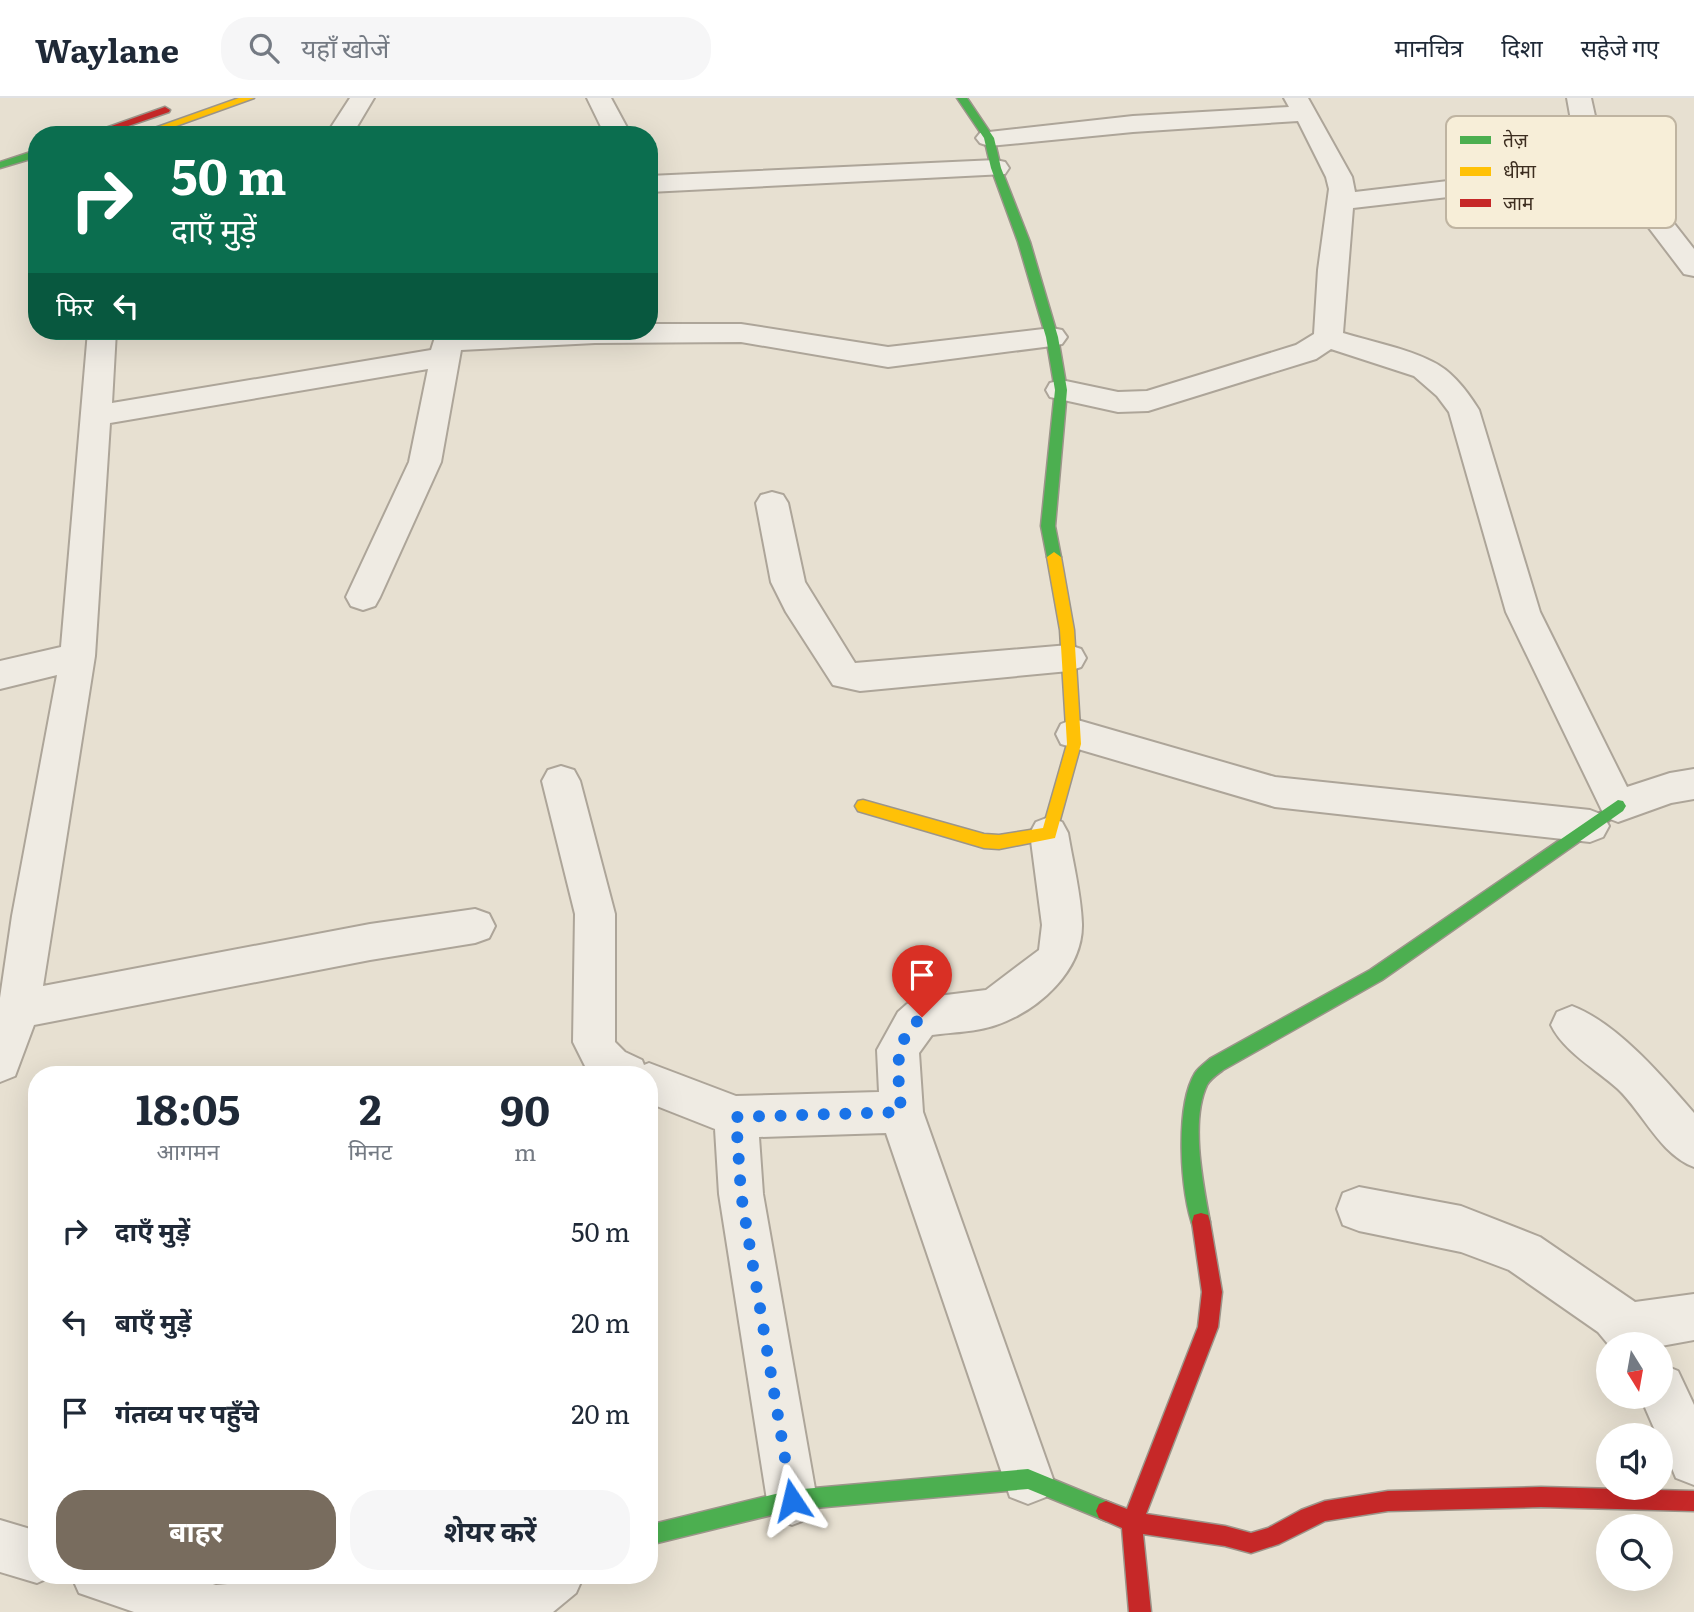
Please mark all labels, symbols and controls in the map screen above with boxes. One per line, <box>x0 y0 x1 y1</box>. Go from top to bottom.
search box <box>221 17 711 80</box>
text: Waylane <box>35 24 179 73</box>
text: यहाँ खोजें <box>301 27 389 66</box>
icon: search <box>245 29 283 67</box>
text: मानचित्र <box>1395 29 1463 64</box>
text: दिशा <box>1501 29 1543 64</box>
text: सहेजे गए <box>1581 29 1659 64</box>
legend <box>1446 116 1676 228</box>
text: तेज़ <box>1503 125 1529 153</box>
text: 50 m <box>171 137 287 210</box>
icon: right <box>56 154 147 245</box>
text: धीमा <box>1503 156 1537 184</box>
text: जाम <box>1503 188 1534 216</box>
text: दाएँ मुड़ें <box>171 204 257 252</box>
text: फिर <box>56 285 93 324</box>
icon: left <box>107 287 145 325</box>
pin <box>892 945 952 1017</box>
icon: arrive <box>903 956 941 994</box>
text: 18:05 <box>136 1076 240 1138</box>
text: 2 <box>359 1076 381 1138</box>
text: 90 <box>500 1077 550 1139</box>
text: आगमन <box>157 1133 220 1167</box>
text: मिनट <box>348 1133 392 1167</box>
text: m <box>514 1134 536 1168</box>
text: दाएँ मुड़ें <box>115 1210 190 1249</box>
text: 50 m <box>571 1211 630 1250</box>
icon: right <box>56 1212 94 1250</box>
text: बाएँ मुड़ें <box>115 1301 192 1340</box>
text: 20 m <box>571 1302 630 1341</box>
icon: left <box>56 1303 94 1341</box>
north arrow <box>1596 1332 1673 1409</box>
map controls <box>1596 1332 1673 1591</box>
text: गंतव्य पर पहुँचे <box>115 1392 259 1431</box>
text: 20 m <box>571 1393 630 1432</box>
icon: arrive <box>56 1394 94 1432</box>
button: sound <box>1596 1423 1673 1500</box>
position arrow <box>755 1463 829 1537</box>
button: बाहर <box>56 1490 336 1570</box>
button: शेयर करें <box>350 1490 630 1570</box>
button: search <box>1596 1514 1673 1591</box>

